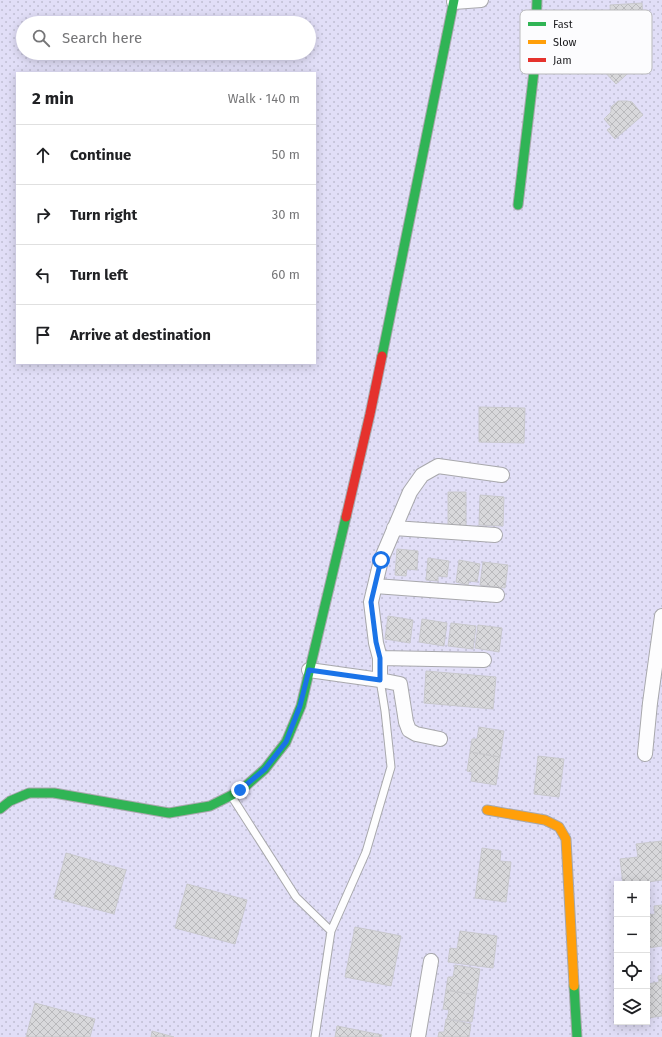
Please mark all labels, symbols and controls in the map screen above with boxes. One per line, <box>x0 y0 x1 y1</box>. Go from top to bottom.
legend <box>520 10 652 74</box>
search box <box>16 16 316 60</box>
text: Fast <box>553 18 573 31</box>
icon: search <box>30 27 52 49</box>
text: Search here <box>62 29 142 47</box>
text: Slow <box>553 36 577 49</box>
text: Jam <box>553 54 572 67</box>
text: 2 min <box>32 88 74 109</box>
text: Walk · 140 m <box>228 91 300 106</box>
icon: ahead <box>32 144 54 166</box>
text: Continue <box>70 146 131 164</box>
text: 50 m <box>272 147 300 162</box>
icon: right <box>32 204 54 226</box>
text: Turn right <box>70 206 137 224</box>
text: 30 m <box>272 207 300 222</box>
icon: left <box>32 264 54 286</box>
text: Turn left <box>70 266 128 284</box>
text: 60 m <box>271 267 300 282</box>
icon: arrive <box>32 324 54 346</box>
text: Arrive at destination <box>70 326 211 344</box>
route start <box>372 551 390 569</box>
route end <box>231 781 249 799</box>
map controls <box>614 881 650 1025</box>
button: + <box>614 881 650 917</box>
button: − <box>614 917 650 953</box>
button: locate <box>614 953 650 989</box>
button: layers <box>614 989 650 1025</box>

